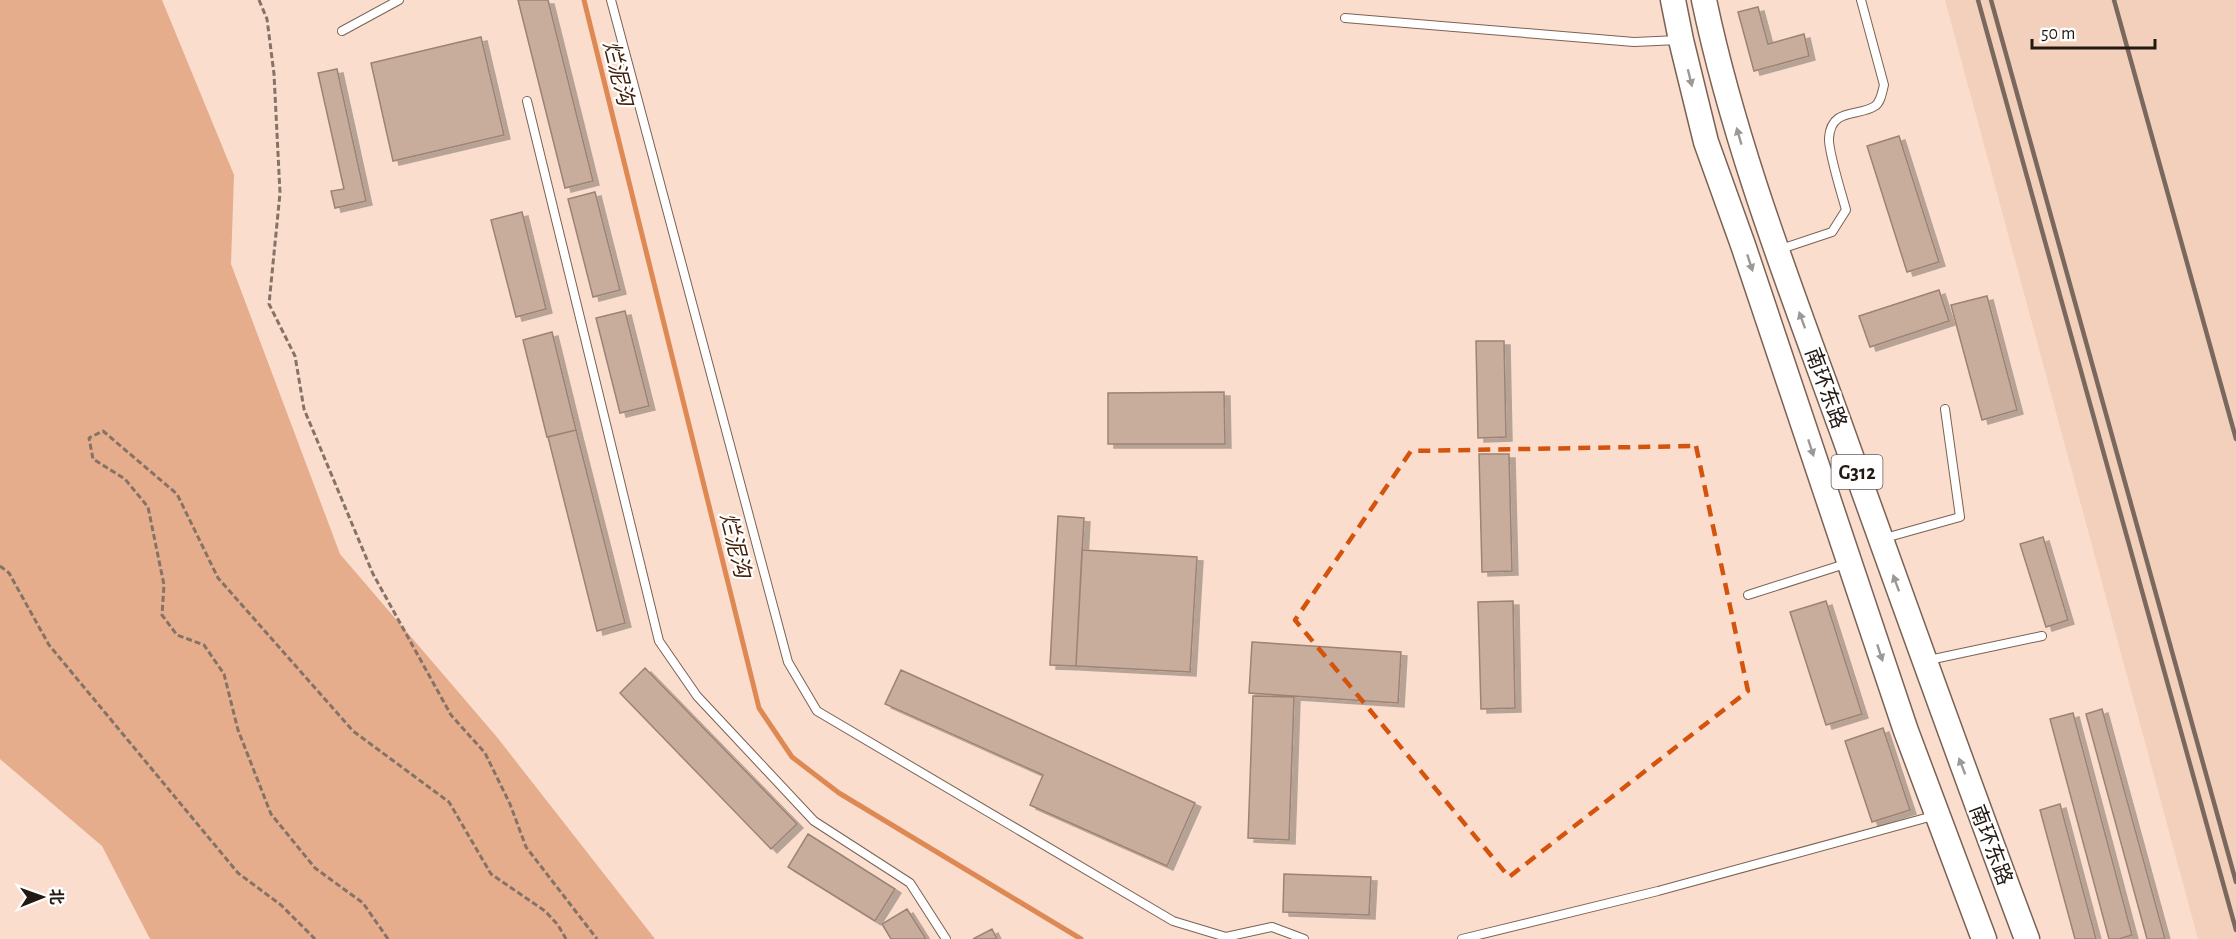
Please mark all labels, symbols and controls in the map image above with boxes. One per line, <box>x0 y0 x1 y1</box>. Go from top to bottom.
scale bar <box>2032 12 2155 50</box>
text: 50 m <box>2041 25 2075 43</box>
water label: 烂泥沟 <box>599 38 638 110</box>
one-way arrow <box>1686 68 1696 87</box>
one-way arrow <box>1734 126 1743 144</box>
one-way arrow <box>1745 254 1755 272</box>
one-way arrow <box>1796 311 1806 329</box>
street label: 南环东路 <box>1801 345 1851 431</box>
one-way arrow <box>1807 439 1817 457</box>
road number: G312 <box>1832 455 1882 489</box>
water label: 烂泥沟 <box>716 510 755 582</box>
one-way arrow <box>1891 573 1901 591</box>
one-way arrow <box>1875 644 1885 662</box>
one-way arrow <box>1956 757 1966 775</box>
street label: 南环东路 <box>1966 802 2016 888</box>
north arrow <box>12 867 72 927</box>
text: 北 <box>48 889 65 905</box>

